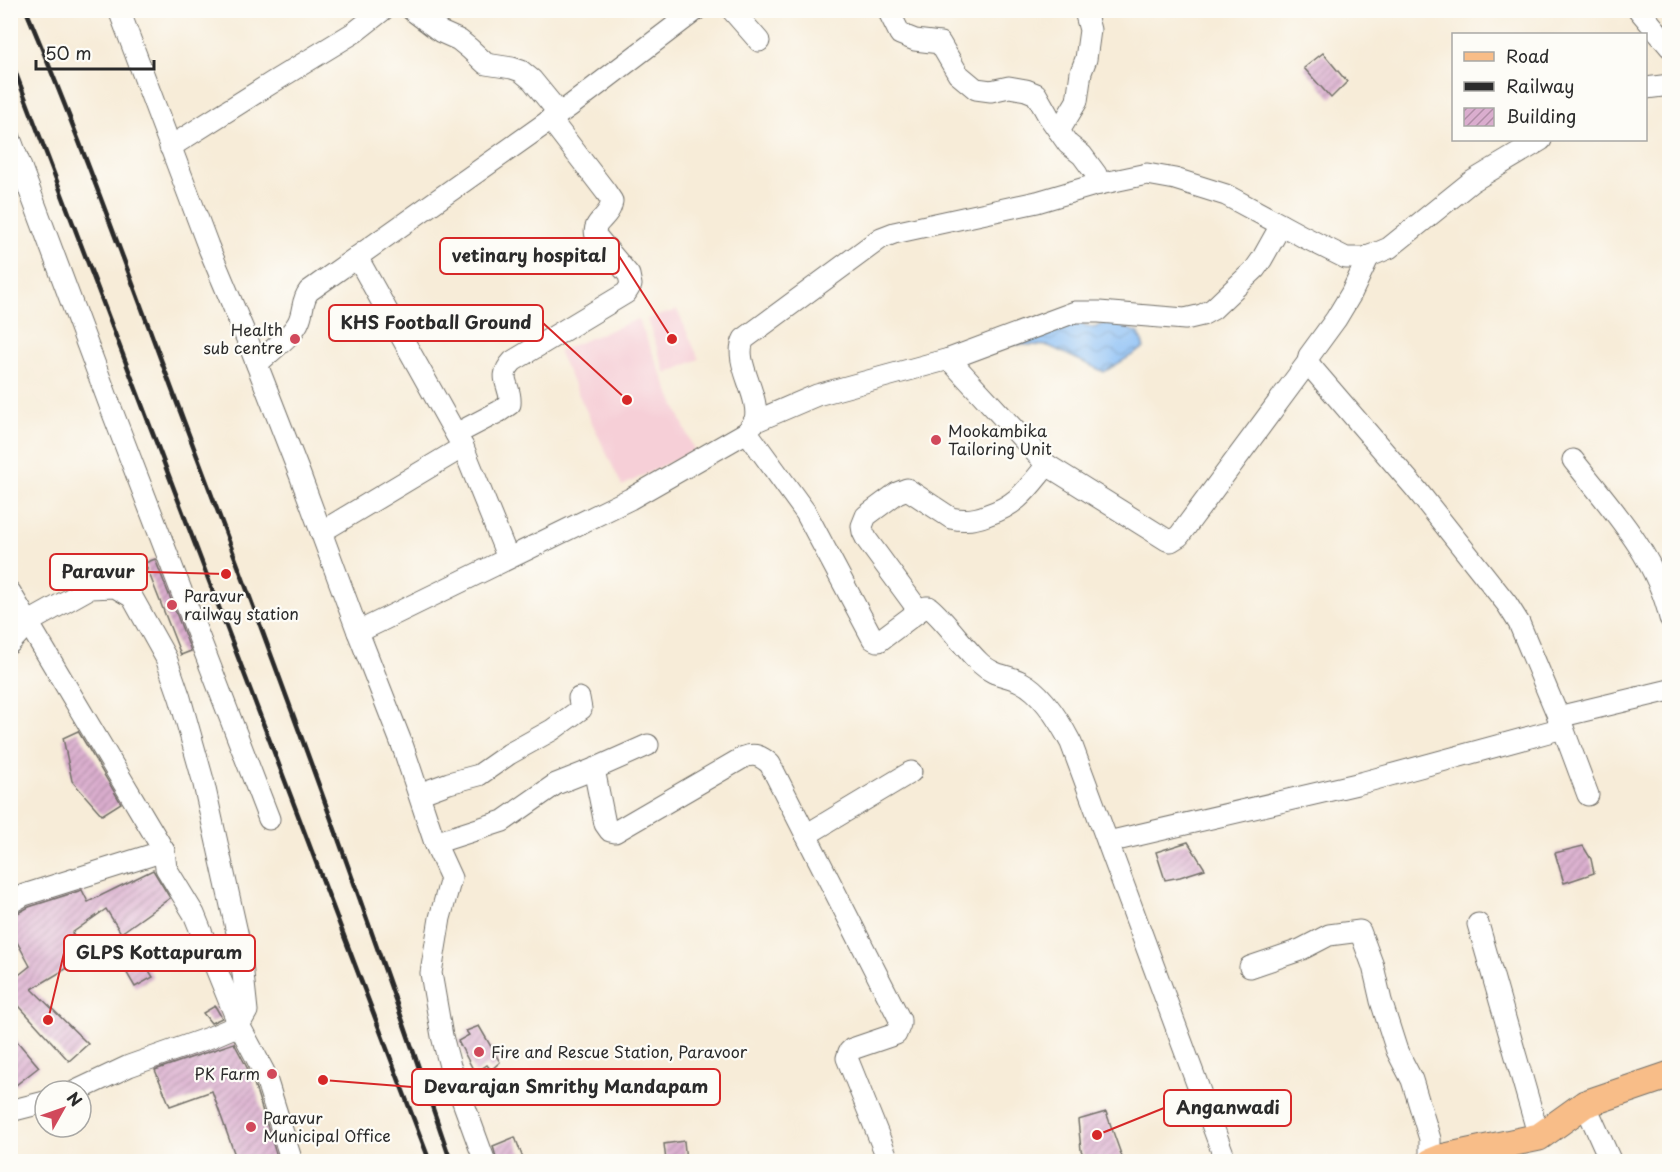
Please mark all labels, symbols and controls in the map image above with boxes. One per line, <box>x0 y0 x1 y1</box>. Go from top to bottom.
scale bar <box>36 33 154 71</box>
legend <box>1452 33 1647 141</box>
text: 50 m <box>45 39 92 66</box>
text: Road <box>1506 42 1550 69</box>
text: Railway <box>1506 72 1574 99</box>
text: Building <box>1506 102 1576 129</box>
callout: vetinary hospital <box>440 238 619 274</box>
text: vetinary hospital <box>452 241 606 268</box>
callout: KHS Football Ground <box>329 305 543 341</box>
text: KHS Football Ground <box>341 308 531 335</box>
place label: Health sub centre <box>204 317 283 359</box>
marker: Health sub centre <box>288 332 302 346</box>
place label: Mookambika Tailoring Unit <box>948 418 1052 460</box>
marker: Mookambika Tailoring Unit <box>929 433 943 447</box>
callout: Paravur <box>50 554 147 590</box>
text: Paravur <box>61 557 136 584</box>
place label: Paravur railway station <box>184 583 299 625</box>
marker: Paravur railway station <box>165 598 179 612</box>
callout: GLPS Kottapuram <box>64 935 255 971</box>
text: GLPS Kottapuram <box>76 938 242 965</box>
place label: Fire and Rescue Station, Paravoor <box>491 1039 748 1063</box>
marker: Fire and Rescue Station, Paravoor <box>472 1045 486 1059</box>
place label: PK Farm <box>194 1061 260 1085</box>
marker: PK Farm <box>265 1067 279 1081</box>
callout: Devarajan Smrithy Mandapam <box>412 1069 720 1105</box>
text: Devarajan Smrithy Mandapam <box>424 1072 708 1099</box>
north arrow <box>33 1079 93 1139</box>
text: N <box>62 1086 89 1111</box>
callout: Anganwadi <box>1164 1090 1291 1126</box>
text: Anganwadi <box>1176 1093 1280 1120</box>
place label: Paravur Municipal Office <box>263 1105 391 1147</box>
marker: Paravur Municipal Office <box>244 1120 258 1134</box>

